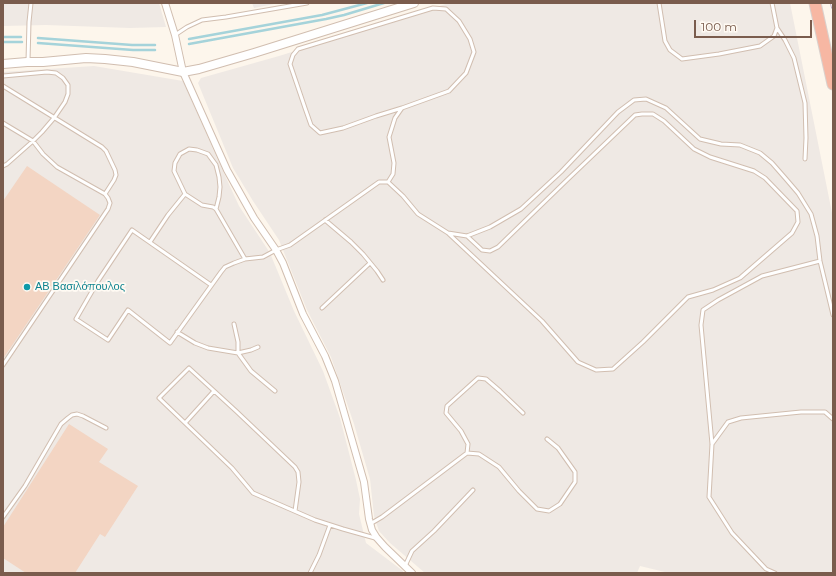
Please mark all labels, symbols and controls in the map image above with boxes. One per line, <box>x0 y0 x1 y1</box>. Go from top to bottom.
scale bar <box>696 12 814 38</box>
text: 100 m <box>701 19 737 34</box>
place label: ΑΒ Βασιλόπουλος <box>35 280 125 294</box>
marker: ΑΒ Βασιλόπουλος <box>22 282 32 292</box>

